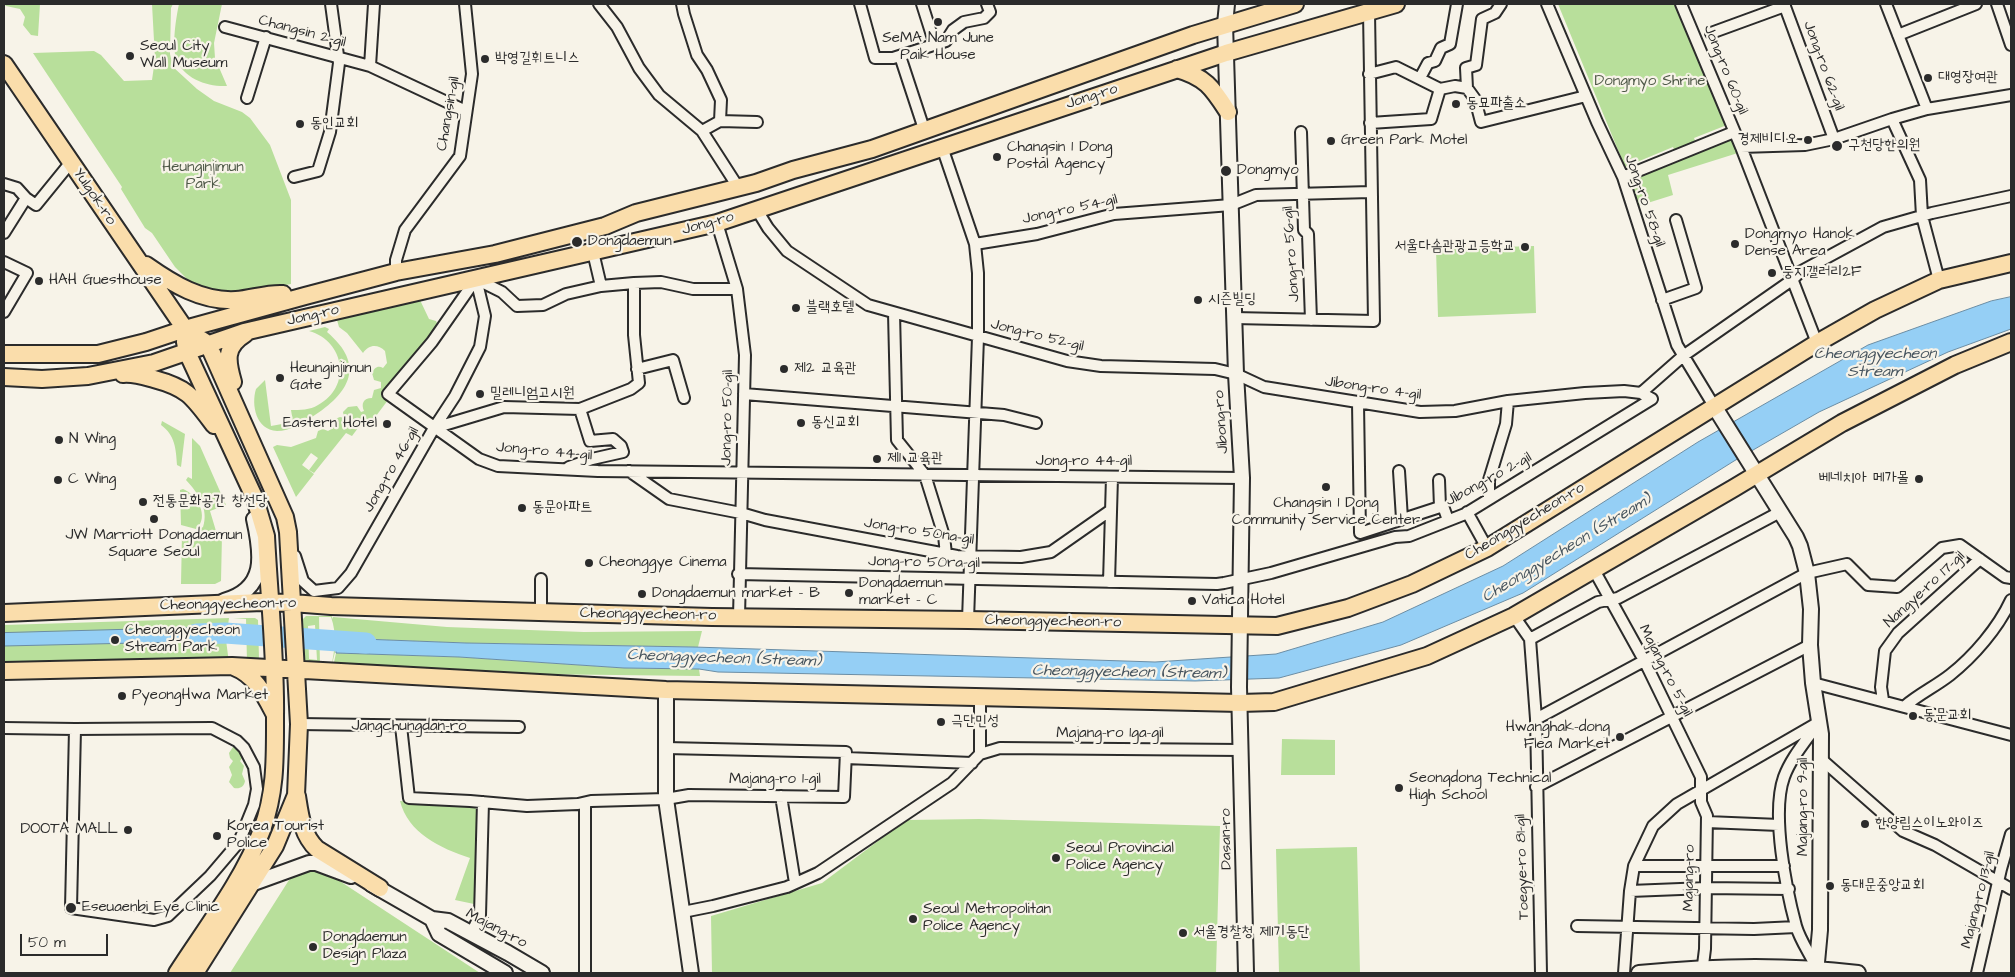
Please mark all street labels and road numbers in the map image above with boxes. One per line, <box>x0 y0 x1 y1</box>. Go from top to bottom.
street label: Changsin 2-gil <box>256 12 348 52</box>
street label: Jong-ro 62-gil <box>1798 19 1848 113</box>
street label: Jong-ro 60-gil <box>1699 23 1751 117</box>
street label: Changsin-gil <box>434 75 464 153</box>
street label: Jong-ro <box>1064 80 1120 114</box>
street label: Jong-ro 58-gil <box>1620 153 1668 249</box>
street label: Yulgok-ro <box>68 165 120 229</box>
street label: Jong-ro 54-gil <box>1021 191 1119 229</box>
street label: Jong-ro 56-gil <box>1280 205 1304 303</box>
street label: Jong-ro <box>680 208 736 240</box>
street label: Jong-ro <box>285 301 341 331</box>
street label: Jong-ro 52-gil <box>989 316 1085 356</box>
street label: Jong-ro 50-gil <box>718 370 738 466</box>
street label: Jibong-ro 4-gil <box>1324 373 1422 405</box>
street label: Jibong-ro <box>1211 390 1233 454</box>
street label: Jong-ro 46-gil <box>360 424 424 516</box>
street label: Jong-ro 44-gil <box>495 439 593 465</box>
street label: Jibong-ro 2-gil <box>1443 449 1535 511</box>
street label: Jong-ro 44-gil <box>1036 453 1132 471</box>
street label: Cheonggyecheon-ro <box>1462 479 1588 565</box>
street label: Jong-ro 50na-gil <box>863 514 975 550</box>
street label: Nangye-ro 17-gil <box>1881 548 1969 632</box>
street label: Jong-ro 50ra-gil <box>868 553 980 573</box>
street label: Cheonggyecheon-ro <box>160 595 296 615</box>
street label: Cheonggyecheon-ro <box>580 605 716 625</box>
street label: Cheonggyecheon-ro <box>985 612 1121 632</box>
street label: Majang-ro 5-gil <box>1634 622 1696 720</box>
street label: Jangchungdan-ro <box>352 718 466 736</box>
street label: Majang-ro 1ga-gil <box>1056 725 1164 743</box>
street label: Majang-ro 9-gil <box>1795 758 1813 856</box>
street label: Majang-ro 1-gil <box>729 771 821 789</box>
street label: Dasan-ro <box>1217 808 1237 870</box>
street label: Toegye-ro 81-gil <box>1512 814 1534 920</box>
street label: Majang-ro <box>1680 844 1700 912</box>
street label: Majang-ro 13-gil <box>1958 850 2000 950</box>
street label: Majang-ro <box>462 905 530 953</box>

